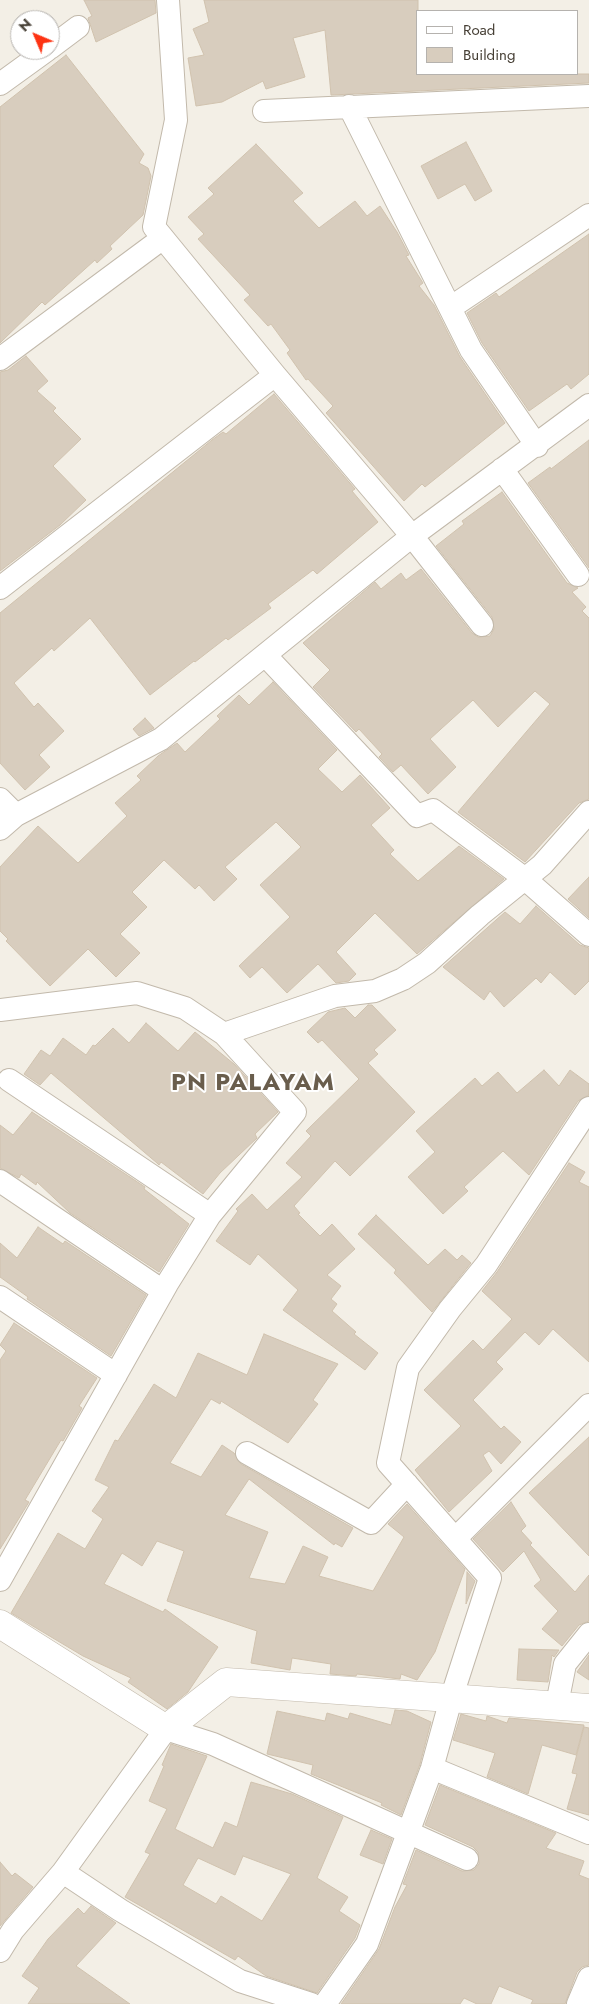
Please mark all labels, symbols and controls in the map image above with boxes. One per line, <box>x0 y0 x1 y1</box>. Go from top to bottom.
north arrow <box>10 10 60 60</box>
legend <box>416 10 579 75</box>
text: N <box>14 14 36 36</box>
text: Road <box>463 19 495 41</box>
text: Building <box>463 44 515 66</box>
district label: PN PALAYAM <box>170 1070 336 1098</box>

